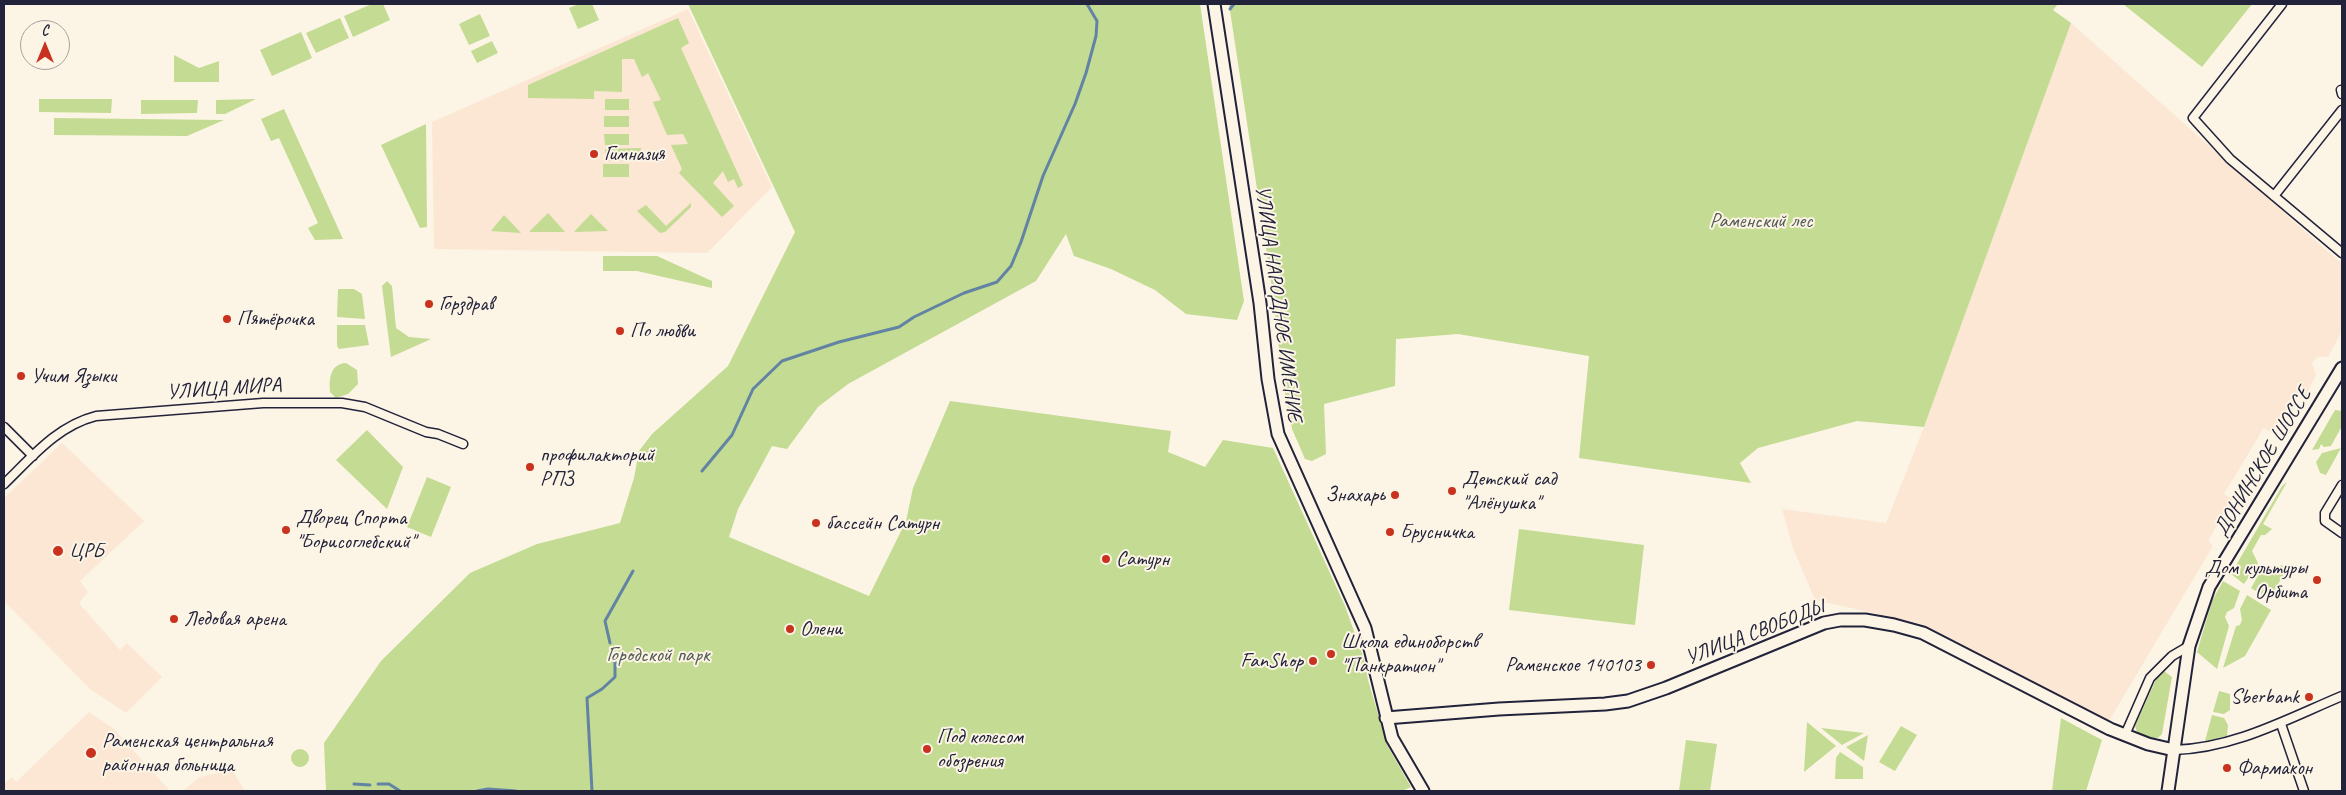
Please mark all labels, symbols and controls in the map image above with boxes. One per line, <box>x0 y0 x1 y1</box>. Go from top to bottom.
north arrow <box>20 20 70 70</box>
text: С <box>42 22 48 39</box>
place label: Гимназия <box>604 141 665 167</box>
marker: Гимназия <box>588 148 600 160</box>
street label: УЛИЦА НАРОДНОЕ ИМЕНИЕ <box>1249 184 1307 424</box>
park label: Раменский лес <box>1710 208 1812 234</box>
place label: Горздрав <box>439 291 494 317</box>
marker: Горздрав <box>423 298 435 310</box>
place label: Пятёрочка <box>237 306 314 332</box>
marker: Пятёрочка <box>221 313 233 325</box>
place label: По любви <box>630 318 695 344</box>
marker: По любви <box>614 325 626 337</box>
place label: Учим Языки <box>31 363 117 389</box>
marker: Учим Языки <box>15 370 27 382</box>
street label: УЛИЦА МИРА <box>166 372 282 406</box>
street label: ДОНИНСКОЕ ШОССЕ <box>2209 383 2317 541</box>
place label: профилакторий РПЗ <box>540 442 654 492</box>
marker: профилакторий РПЗ <box>524 461 536 473</box>
place label: Детский сад "Алёнушка" <box>1462 466 1556 516</box>
place label: Знахарь <box>1325 482 1385 508</box>
marker: Детский сад "Алёнушка" <box>1446 485 1458 497</box>
marker: Знахарь <box>1389 489 1401 501</box>
place label: Дворец Спорта "Борисоглебский" <box>296 505 415 555</box>
place label: бассейн Сатурн <box>826 510 939 536</box>
marker: бассейн Сатурн <box>810 517 822 529</box>
place label: Брусничка <box>1400 519 1474 545</box>
marker: Дворец Спорта "Борисоглебский" <box>280 524 292 536</box>
marker: Брусничка <box>1384 526 1396 538</box>
place label: ЦРБ <box>69 538 104 564</box>
marker: ЦРБ <box>51 544 65 558</box>
place label: Сатурн <box>1116 546 1169 572</box>
marker: Сатурн <box>1100 553 1112 565</box>
place label: Дом культуры Орбита <box>2205 555 2307 605</box>
marker: Дом культуры Орбита <box>2311 574 2323 586</box>
street label: УЛИЦА СВОБОДЫ <box>1682 595 1828 671</box>
place label: Ледовая арена <box>184 606 286 632</box>
marker: Ледовая арена <box>168 613 180 625</box>
place label: Олени <box>800 616 842 642</box>
marker: Олени <box>784 623 796 635</box>
place label: Школа единоборств "Панкратион" <box>1341 629 1478 679</box>
park label: Городской парк <box>606 642 710 668</box>
place label: FanShop <box>1240 648 1303 674</box>
marker: Школа единоборств "Панкратион" <box>1325 648 1337 660</box>
place label: Раменское 140103 <box>1505 652 1641 678</box>
marker: FanShop <box>1307 655 1319 667</box>
marker: Раменское 140103 <box>1645 659 1657 671</box>
place label: Sberbank <box>2230 684 2299 710</box>
marker: Sberbank <box>2303 691 2315 703</box>
place label: Под колесом обозрения <box>937 724 1023 774</box>
place label: Раменская центральная районная больница <box>102 728 273 778</box>
marker: Под колесом обозрения <box>921 743 933 755</box>
marker: Раменская центральная районная больница <box>84 746 98 760</box>
place label: Фармакон <box>2237 755 2312 781</box>
marker: Фармакон <box>2221 762 2233 774</box>

